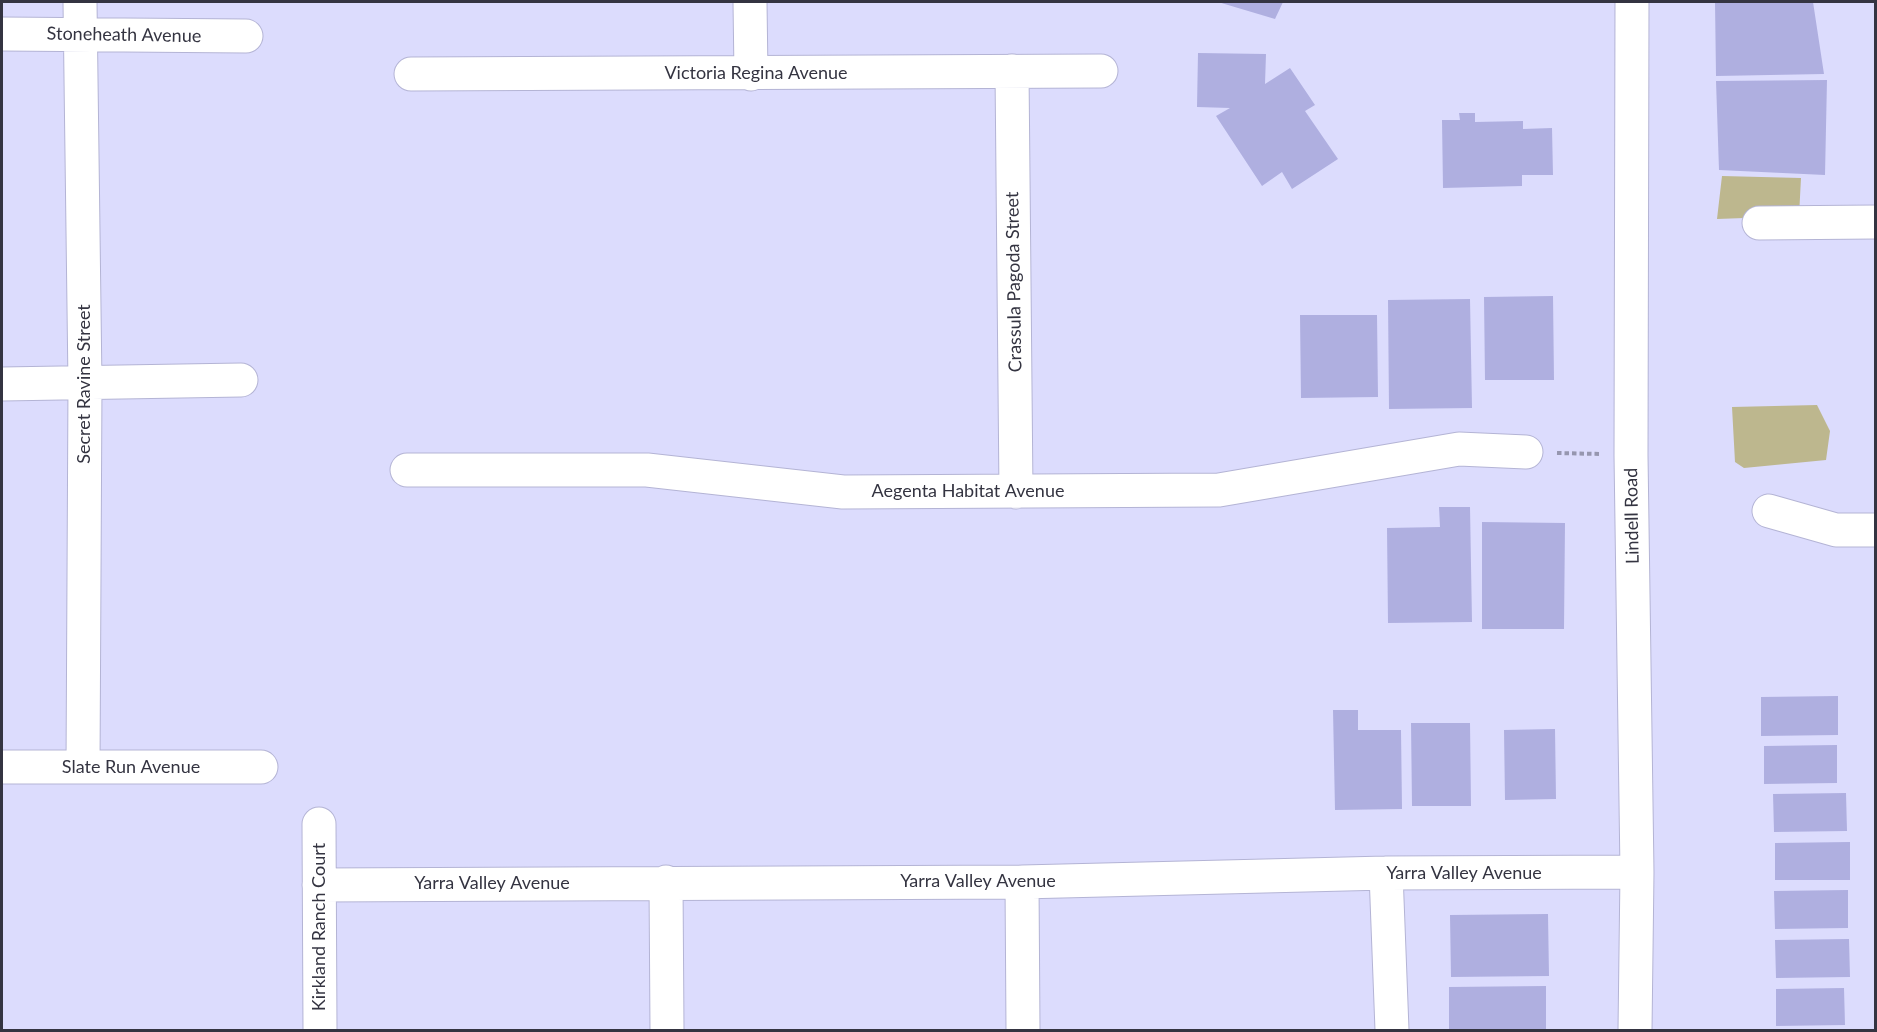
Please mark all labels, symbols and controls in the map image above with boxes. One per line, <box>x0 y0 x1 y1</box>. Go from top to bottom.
street label: Stoneheath Avenue <box>47 23 201 47</box>
street label: Victoria Regina Avenue <box>664 62 848 84</box>
street label: Crassula Pagoda Street <box>1002 191 1026 373</box>
street label: Secret Ravine Street <box>73 304 95 464</box>
street label: Lindell Road <box>1620 468 1644 564</box>
street label: Aegenta Habitat Avenue <box>872 480 1064 502</box>
street label: Slate Run Avenue <box>62 756 200 778</box>
street label: Kirkland Ranch Court <box>308 843 330 1011</box>
street label: Yarra Valley Avenue <box>1386 862 1542 884</box>
street label: Yarra Valley Avenue <box>900 870 1056 892</box>
street label: Yarra Valley Avenue <box>414 872 570 894</box>

